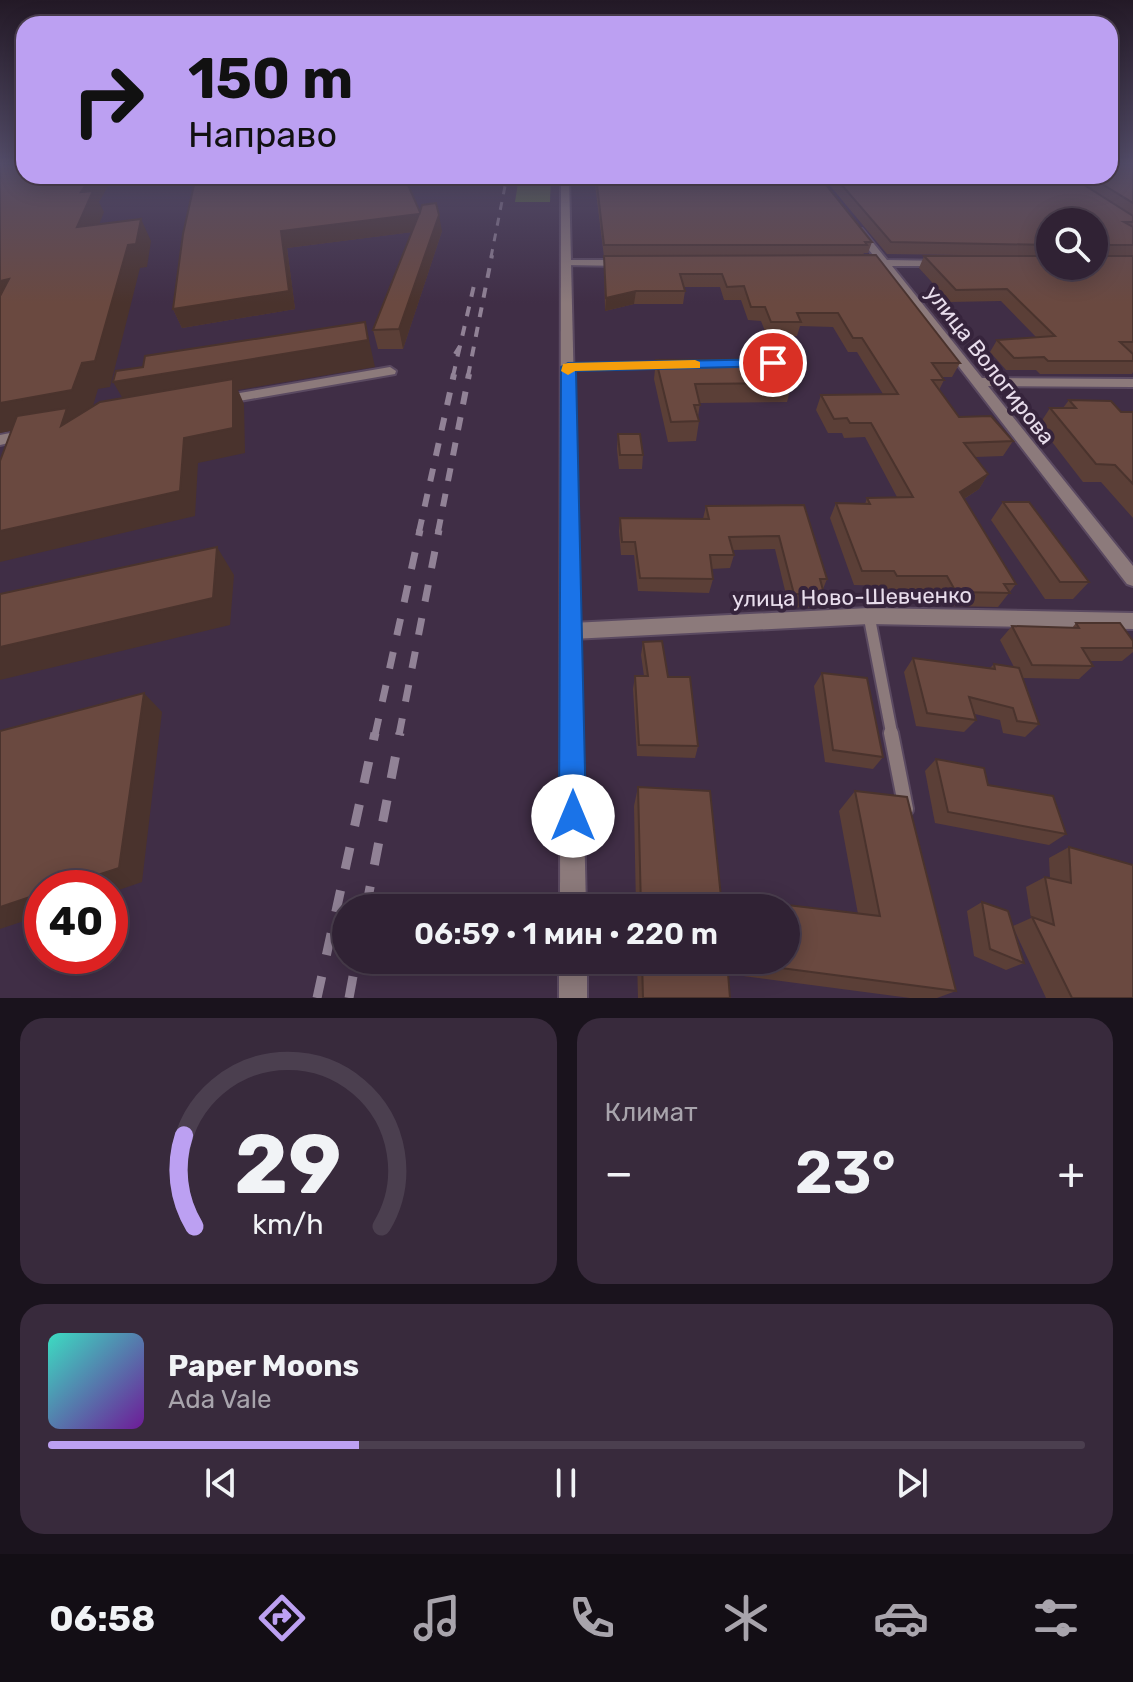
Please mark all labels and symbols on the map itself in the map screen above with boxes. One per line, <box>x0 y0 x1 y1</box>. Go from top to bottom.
street label: улица Вологирова <box>920 280 1060 450</box>
pin <box>739 329 807 397</box>
street label: улица Ново-Шевченко <box>732 581 972 613</box>
position arrow <box>531 774 615 858</box>
speed limit sign: 40 <box>24 870 128 974</box>

